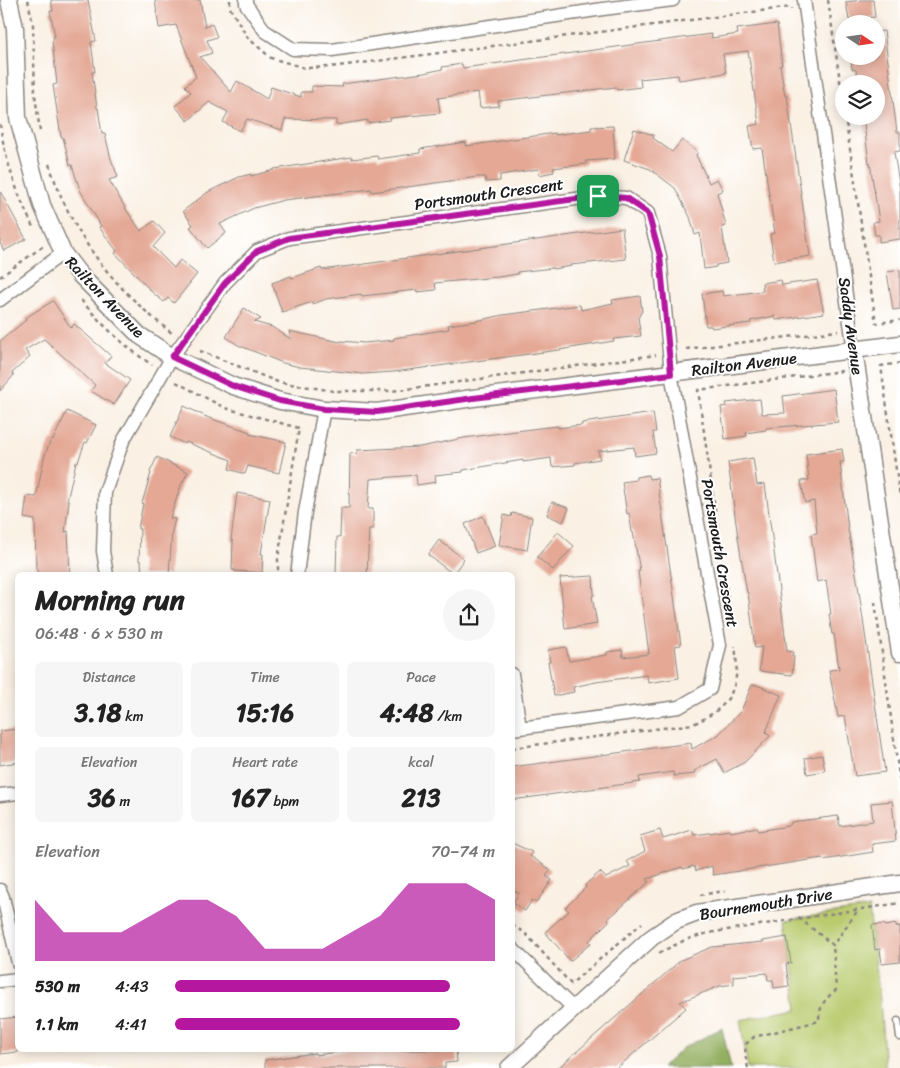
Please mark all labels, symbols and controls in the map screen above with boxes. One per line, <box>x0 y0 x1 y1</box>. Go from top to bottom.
north arrow <box>835 15 885 65</box>
map controls <box>835 15 885 125</box>
button: layers <box>835 75 885 125</box>
street label: Portsmouth Crescent <box>412 169 566 219</box>
pin <box>577 175 619 217</box>
icon: arrive <box>584 182 612 210</box>
street label: Railton Avenue <box>58 249 152 345</box>
street label: Saddy Avenue <box>830 275 872 377</box>
street label: Railton Avenue <box>690 343 798 385</box>
street label: Portsmouth Crescent <box>693 476 747 630</box>
text: Morning run <box>35 575 185 624</box>
button: share <box>443 589 495 641</box>
text: 06:48 · 6 × 530 m <box>35 619 163 648</box>
text: Distance <box>82 665 136 690</box>
text: Time <box>250 665 280 690</box>
text: Pace <box>406 665 436 690</box>
text: 3.18 <box>75 690 122 735</box>
text: 15:16 <box>236 690 294 735</box>
text: 4:48 <box>380 690 434 735</box>
text: km <box>122 704 143 729</box>
text: /km <box>434 704 462 729</box>
text: Elevation <box>81 750 137 775</box>
text: Heart rate <box>232 750 298 775</box>
text: kcal <box>408 750 434 775</box>
text: 36 <box>88 775 116 820</box>
text: 167 <box>231 775 270 820</box>
text: 213 <box>402 775 440 820</box>
text: m <box>116 789 130 814</box>
text: bpm <box>270 789 299 814</box>
text: Elevation <box>35 837 100 866</box>
text: 70–74 m <box>431 837 495 866</box>
street label: Bournemouth Drive <box>697 879 835 929</box>
text: 530 m <box>35 972 80 1001</box>
text: 4:43 <box>115 972 149 1001</box>
text: 1.1 km <box>35 1010 79 1039</box>
text: 4:41 <box>115 1010 147 1039</box>

